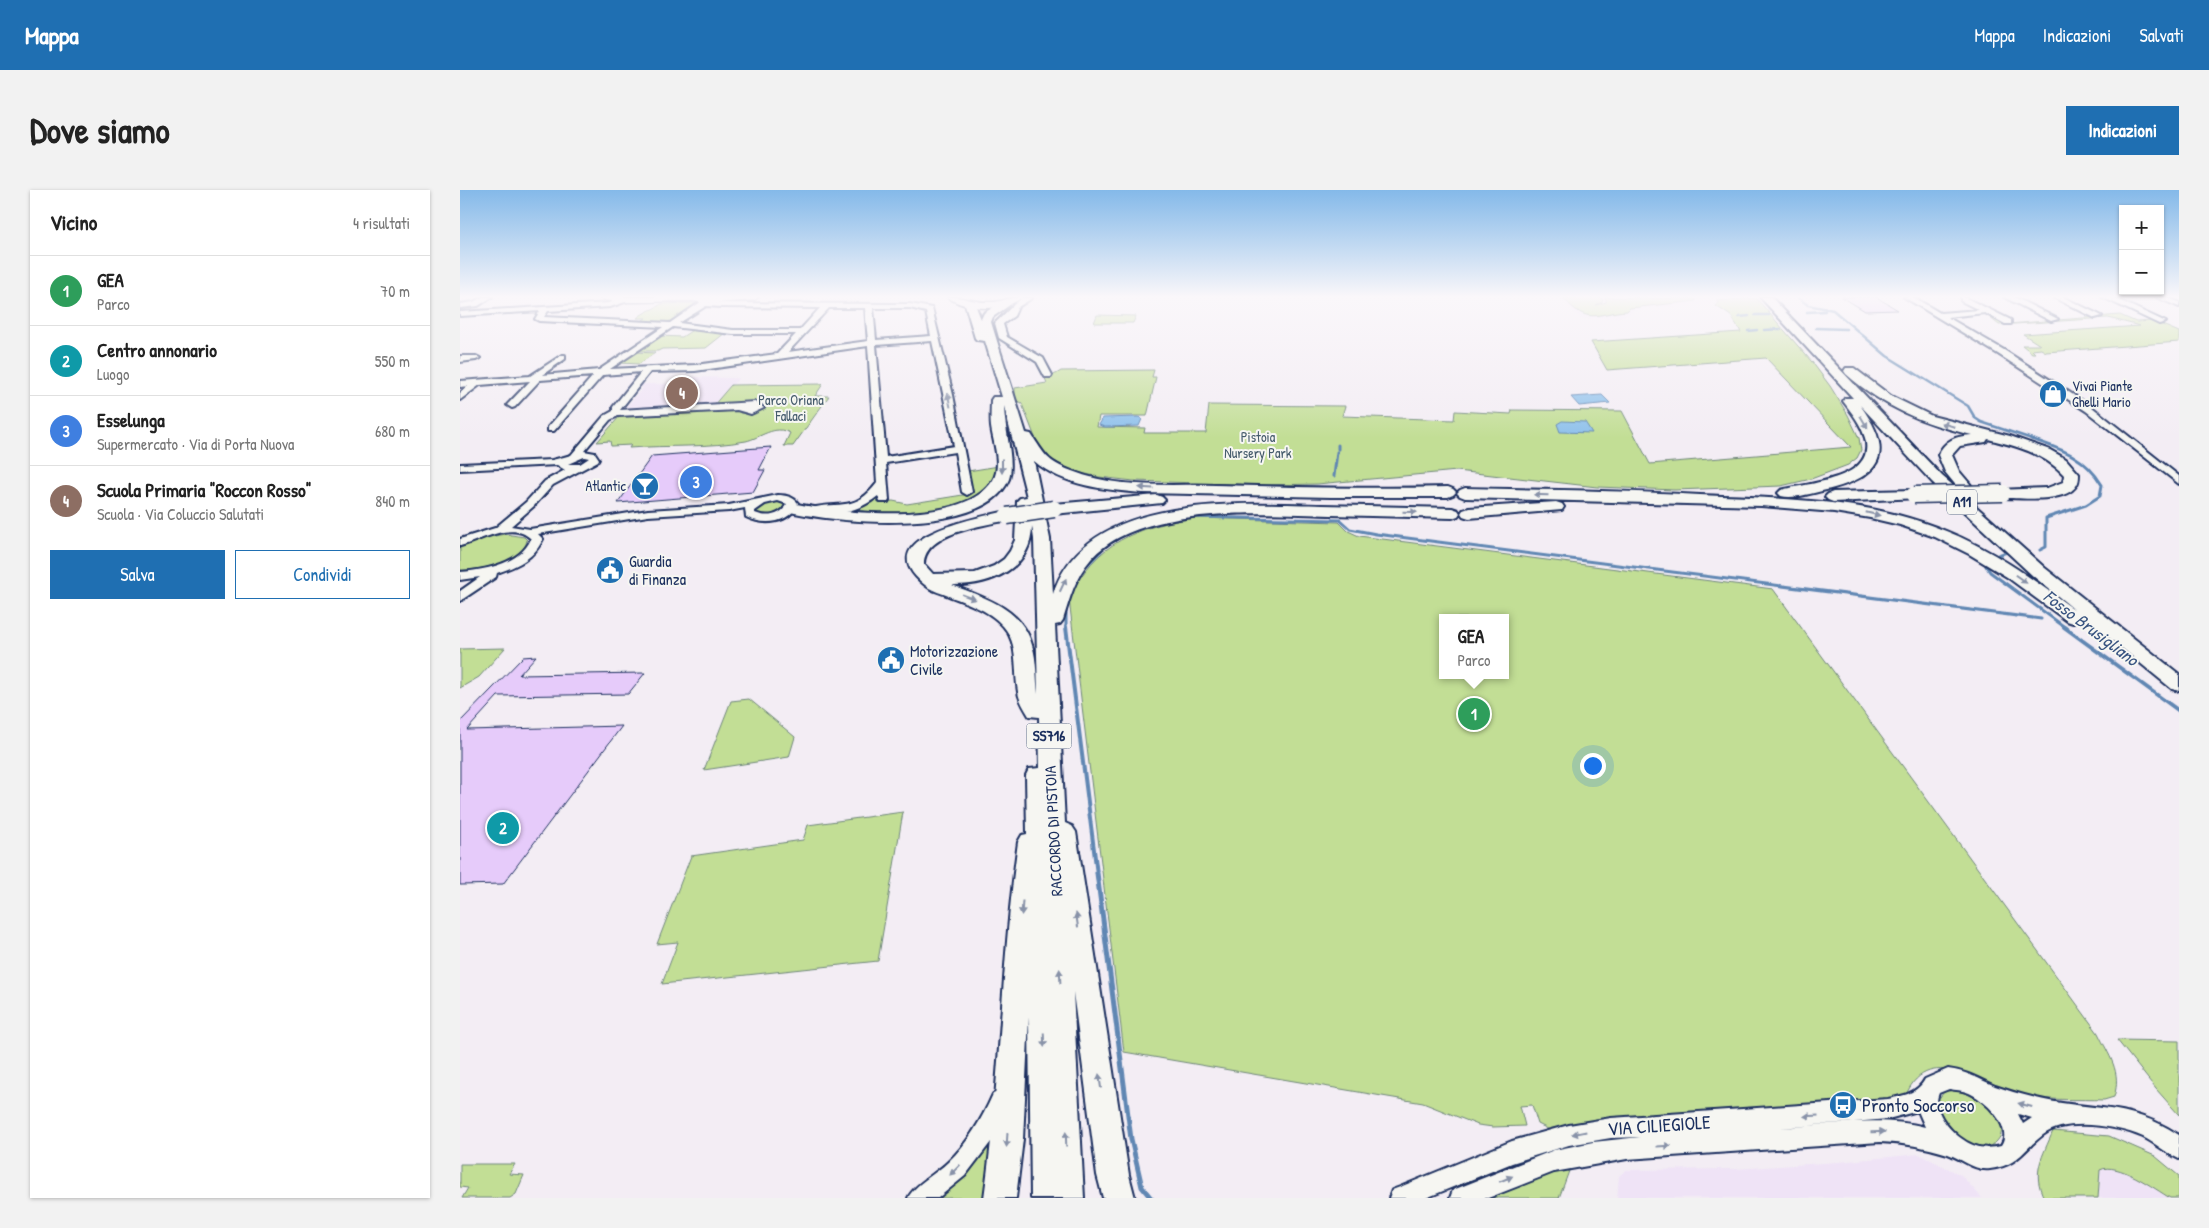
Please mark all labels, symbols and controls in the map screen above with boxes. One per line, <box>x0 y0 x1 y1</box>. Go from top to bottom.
text: Mappa <box>25 19 79 51</box>
text: Mappa <box>1975 23 2015 48</box>
text: Indicazioni <box>2043 23 2111 48</box>
text: Salvati <box>2139 23 2184 48</box>
button: Indicazioni <box>2066 106 2179 155</box>
text: Dove siamo <box>30 107 170 154</box>
map controls <box>2119 205 2164 295</box>
button: + <box>2119 205 2164 250</box>
text: Vicino <box>50 208 97 237</box>
text: 4 risultati <box>353 212 410 234</box>
button: − <box>2119 250 2164 295</box>
text: GEA <box>97 267 124 293</box>
text: 1 <box>63 280 69 302</box>
text: 70 m <box>380 280 410 302</box>
text: Parco <box>97 293 130 315</box>
text: Centro annonario <box>97 337 217 363</box>
text: 2 <box>62 350 70 372</box>
text: 550 m <box>375 350 410 372</box>
text: Luogo <box>97 363 129 385</box>
pin: 4 <box>666 374 698 412</box>
place label: Vivai Piante Ghelli Mario <box>2072 376 2133 411</box>
shop icon: Vivai Piante Ghelli Mario <box>2038 379 2068 409</box>
park label: Parco Oriana Fallaci <box>758 390 824 425</box>
one-way arrow <box>945 392 953 408</box>
text: Esselunga <box>97 407 165 433</box>
one-way arrow <box>1859 415 1868 428</box>
text: 3 <box>62 420 70 442</box>
text: 680 m <box>375 420 410 442</box>
one-way arrow <box>1940 421 1955 429</box>
park label: Pistoia Nursery Park <box>1224 427 1292 463</box>
text: Supermercato · Via di Porta Nuova <box>97 433 294 455</box>
one-way arrow <box>998 458 1006 474</box>
pin: 3 <box>680 463 712 501</box>
bar icon: Atlantic <box>630 471 660 501</box>
place label: Atlantic <box>585 476 627 495</box>
text: Scuola Primaria "Roccon Rosso" <box>97 477 311 503</box>
one-way arrow <box>1138 484 1154 492</box>
text: 4 <box>63 490 69 512</box>
text: 840 m <box>375 490 410 512</box>
road number: A11 <box>1947 490 1977 514</box>
one-way arrow <box>1533 491 1549 499</box>
text: Scuola · Via Coluccio Salutati <box>97 503 264 525</box>
one-way arrow <box>1402 509 1418 517</box>
one-way arrow <box>1866 510 1881 518</box>
button: Salva <box>50 550 225 599</box>
button: Condividi <box>235 550 410 599</box>
place label: Guardia di Finanza <box>629 550 686 590</box>
public building icon: Guardia di Finanza <box>595 555 625 585</box>
one-way arrow <box>2014 574 2028 584</box>
one-way arrow <box>1060 578 1068 592</box>
water label: Fosso Brusigliano <box>2039 584 2145 673</box>
one-way arrow <box>962 593 977 601</box>
popup <box>1439 614 1509 679</box>
text: GEA <box>1458 623 1484 649</box>
place label: Motorizzazione Civile <box>910 640 999 680</box>
public building icon: Motorizzazione Civile <box>876 645 906 675</box>
text: Parco <box>1458 649 1490 671</box>
pin: 1 <box>1458 695 1490 733</box>
road number: SS716 <box>1026 724 1072 748</box>
your location <box>1580 753 1606 779</box>
street label: RACCORDO DI PISTOIA <box>1039 765 1067 897</box>
pin: 2 <box>487 809 519 847</box>
one-way arrow <box>1017 900 1025 916</box>
one-way arrow <box>1073 912 1081 928</box>
one-way arrow <box>1055 968 1063 984</box>
one-way arrow <box>1041 1032 1049 1048</box>
one-way arrow <box>1095 1072 1103 1088</box>
bus stop icon: Pronto Soccorso <box>1828 1090 1858 1120</box>
place label: Pronto Soccorso <box>1862 1092 1975 1118</box>
one-way arrow <box>2017 1101 2033 1109</box>
street label: VIA CILIEGIOLE <box>1607 1108 1712 1142</box>
one-way arrow <box>1803 1112 1819 1120</box>
one-way arrow <box>1871 1128 1887 1136</box>
one-way arrow <box>1571 1129 1587 1137</box>
one-way arrow <box>1062 1130 1070 1146</box>
one-way arrow <box>1003 1132 1011 1148</box>
one-way arrow <box>1656 1141 1672 1149</box>
one-way arrow <box>949 1164 961 1176</box>
one-way arrow <box>1499 1175 1513 1183</box>

